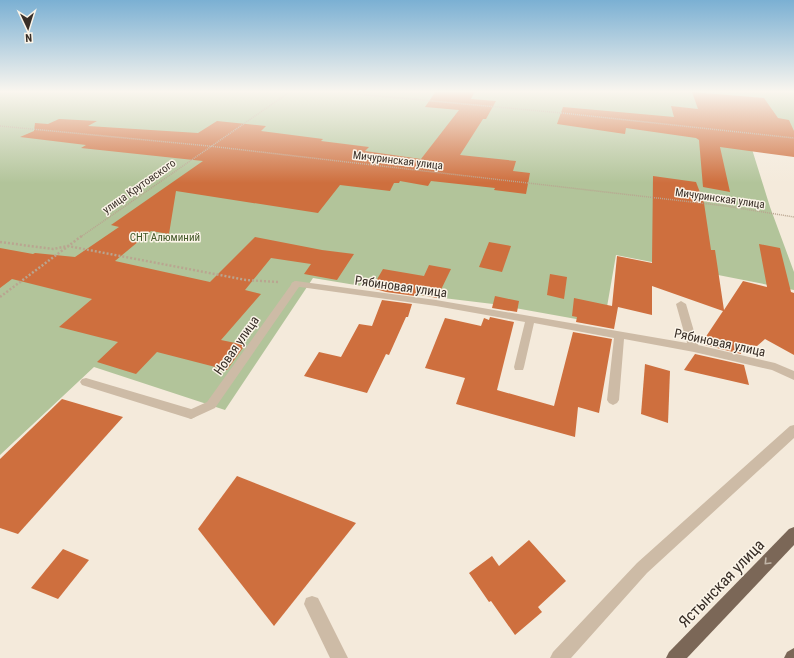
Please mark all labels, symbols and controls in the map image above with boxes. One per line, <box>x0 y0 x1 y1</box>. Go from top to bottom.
north arrow <box>8 8 48 48</box>
text: N <box>25 31 32 44</box>
street label: Мичуринская улица <box>352 149 444 172</box>
street label: улица Крутовского <box>100 156 179 216</box>
street label: Мичуринская улица <box>674 186 766 211</box>
park label: СНТ Алюминий <box>130 231 200 244</box>
street label: Рябиновая улица <box>354 273 448 300</box>
street label: Новая улица <box>211 313 262 377</box>
street label: Рябиновая улица <box>673 325 767 359</box>
street label: Ястынская улица <box>675 535 768 631</box>
one-way arrow <box>764 557 772 565</box>

